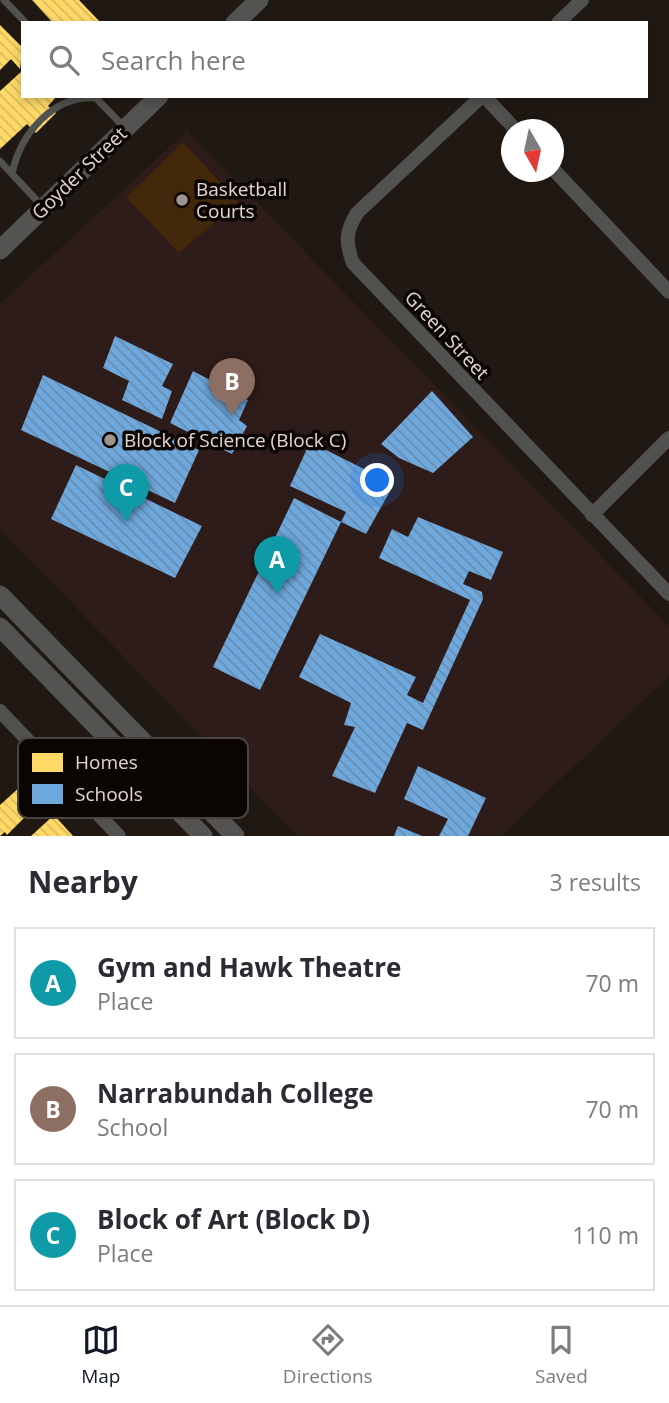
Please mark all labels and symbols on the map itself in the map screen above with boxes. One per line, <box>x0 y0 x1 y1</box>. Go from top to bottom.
north arrow <box>501 119 564 182</box>
street label: Goyder Street <box>26 121 132 225</box>
place label: Basketball Courts <box>196 176 287 224</box>
marker: Basketball Courts <box>174 192 190 208</box>
street label: Green Street <box>399 285 495 385</box>
pin: B <box>209 358 255 416</box>
place label: Block of Science (Block C) <box>124 427 346 453</box>
marker: Block of Science (Block C) <box>102 432 118 448</box>
your location <box>360 463 394 497</box>
pin: C <box>103 464 149 522</box>
pin: A <box>254 536 300 594</box>
legend <box>18 738 248 818</box>
text: Homes <box>75 749 138 775</box>
text: Schools <box>75 781 143 807</box>

